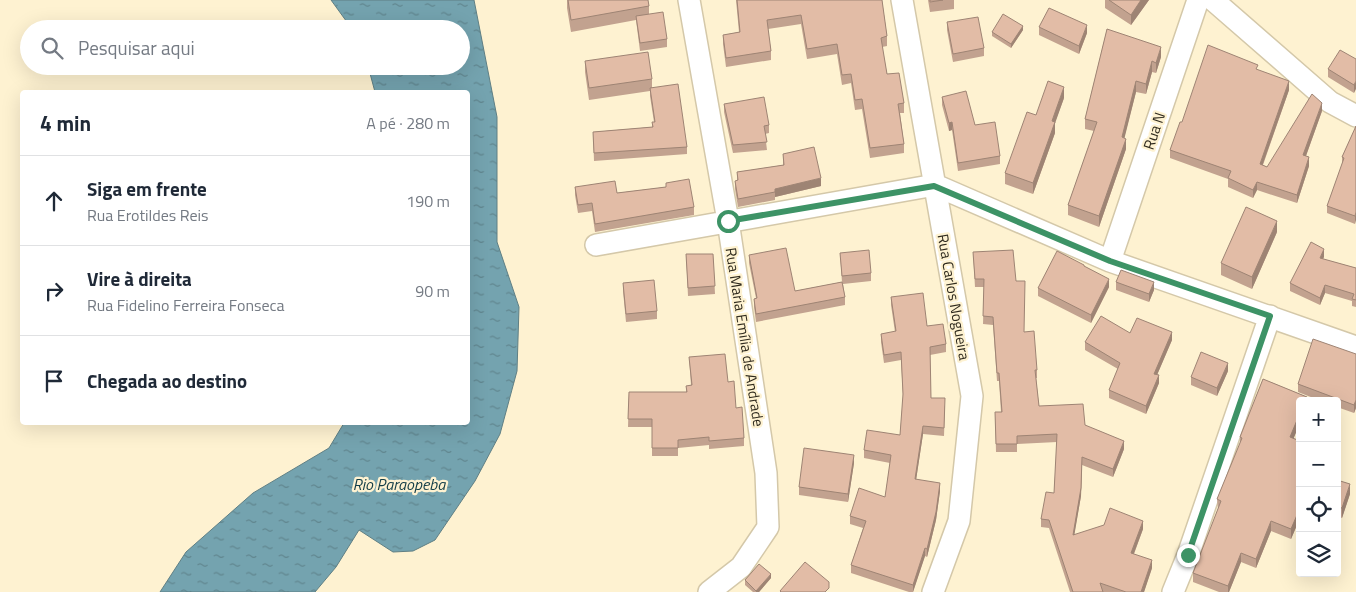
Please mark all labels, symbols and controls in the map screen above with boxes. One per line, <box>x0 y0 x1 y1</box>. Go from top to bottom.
search box <box>20 20 470 75</box>
text: Pesquisar aqui <box>78 33 195 62</box>
icon: search <box>38 34 66 62</box>
text: 4 min <box>40 107 91 139</box>
street label: Rua N <box>1137 109 1171 153</box>
text: A pé · 280 m <box>366 111 450 135</box>
text: Siga em frente <box>87 174 207 203</box>
icon: ahead <box>40 187 68 215</box>
text: 190 m <box>406 189 450 213</box>
text: Rua Erotildes Reis <box>87 203 209 227</box>
route start <box>717 210 740 233</box>
street label: Rua Carlos Nogueira <box>932 232 976 362</box>
street label: Rua Maria Emília de Andrade <box>719 246 771 428</box>
text: Vire à direita <box>87 264 192 293</box>
icon: right <box>40 277 68 305</box>
text: 90 m <box>415 279 450 303</box>
text: Rua Fidelino Ferreira Fonseca <box>87 293 285 317</box>
text: Chegada ao destino <box>87 366 247 395</box>
icon: arrive <box>40 367 68 395</box>
map controls <box>1296 397 1341 577</box>
button: + <box>1296 397 1341 442</box>
button: − <box>1296 442 1341 487</box>
water label: Rio Paraopeba <box>353 472 446 496</box>
button: locate <box>1296 487 1341 532</box>
button: layers <box>1296 532 1341 577</box>
route end <box>1177 544 1200 567</box>

